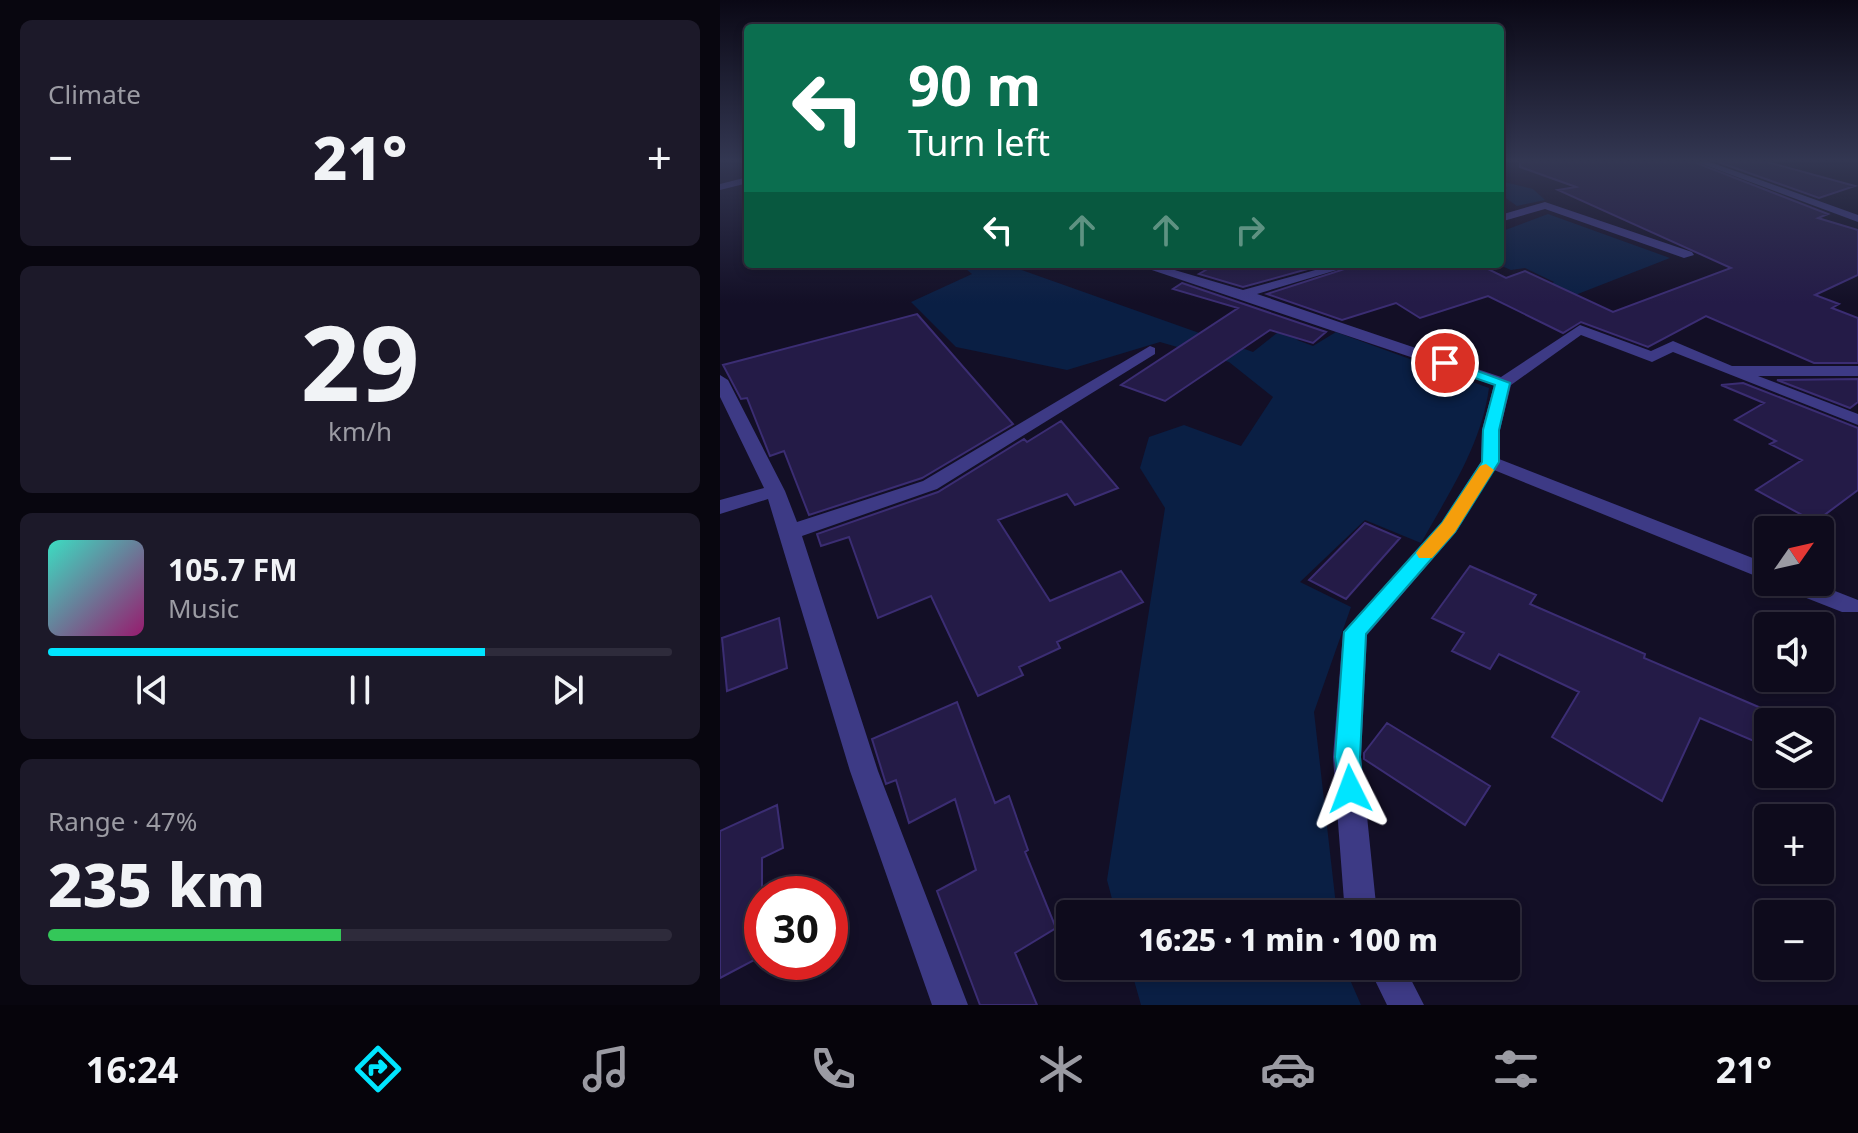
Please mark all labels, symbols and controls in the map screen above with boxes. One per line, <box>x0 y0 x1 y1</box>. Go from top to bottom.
text: 90 m <box>908 46 1041 122</box>
icon: left <box>776 56 880 160</box>
text: Climate <box>48 76 141 112</box>
text: 21° <box>313 116 407 198</box>
text: Turn left <box>908 118 1050 167</box>
text: − <box>48 127 73 187</box>
text: + <box>647 127 672 187</box>
icon: left <box>976 208 1020 252</box>
icon: ahead <box>1060 208 1104 252</box>
icon: ahead <box>1144 208 1188 252</box>
icon: right <box>1228 208 1272 252</box>
text: 29 <box>301 290 419 431</box>
pin <box>1411 329 1479 397</box>
icon: arrive <box>1423 341 1467 385</box>
text: km/h <box>328 413 392 449</box>
north arrow <box>1754 516 1834 596</box>
map controls <box>1754 516 1834 980</box>
text: 105.7 FM <box>168 549 298 590</box>
text: Music <box>168 590 239 626</box>
button: sound <box>1754 612 1834 692</box>
icon: previous <box>130 668 174 712</box>
icon: pause <box>338 668 382 712</box>
icon: next <box>546 668 590 712</box>
button: layers <box>1754 708 1834 788</box>
position arrow <box>1308 747 1392 831</box>
text: Range · 47% <box>48 803 197 839</box>
button: + <box>1754 804 1834 884</box>
text: 235 km <box>48 843 265 925</box>
speed limit sign: 30 <box>744 876 848 980</box>
button: − <box>1754 900 1834 980</box>
text: 16:25 · 1 min · 100 m <box>1138 919 1438 960</box>
icon: directions <box>350 1041 406 1097</box>
icon: music <box>578 1041 634 1097</box>
icon: phone <box>805 1041 861 1097</box>
icon: climate <box>1033 1041 1089 1097</box>
icon: car <box>1260 1041 1316 1097</box>
icon: filters <box>1488 1041 1544 1097</box>
text: 16:24 <box>86 1045 178 1094</box>
text: 21° <box>1716 1045 1772 1094</box>

